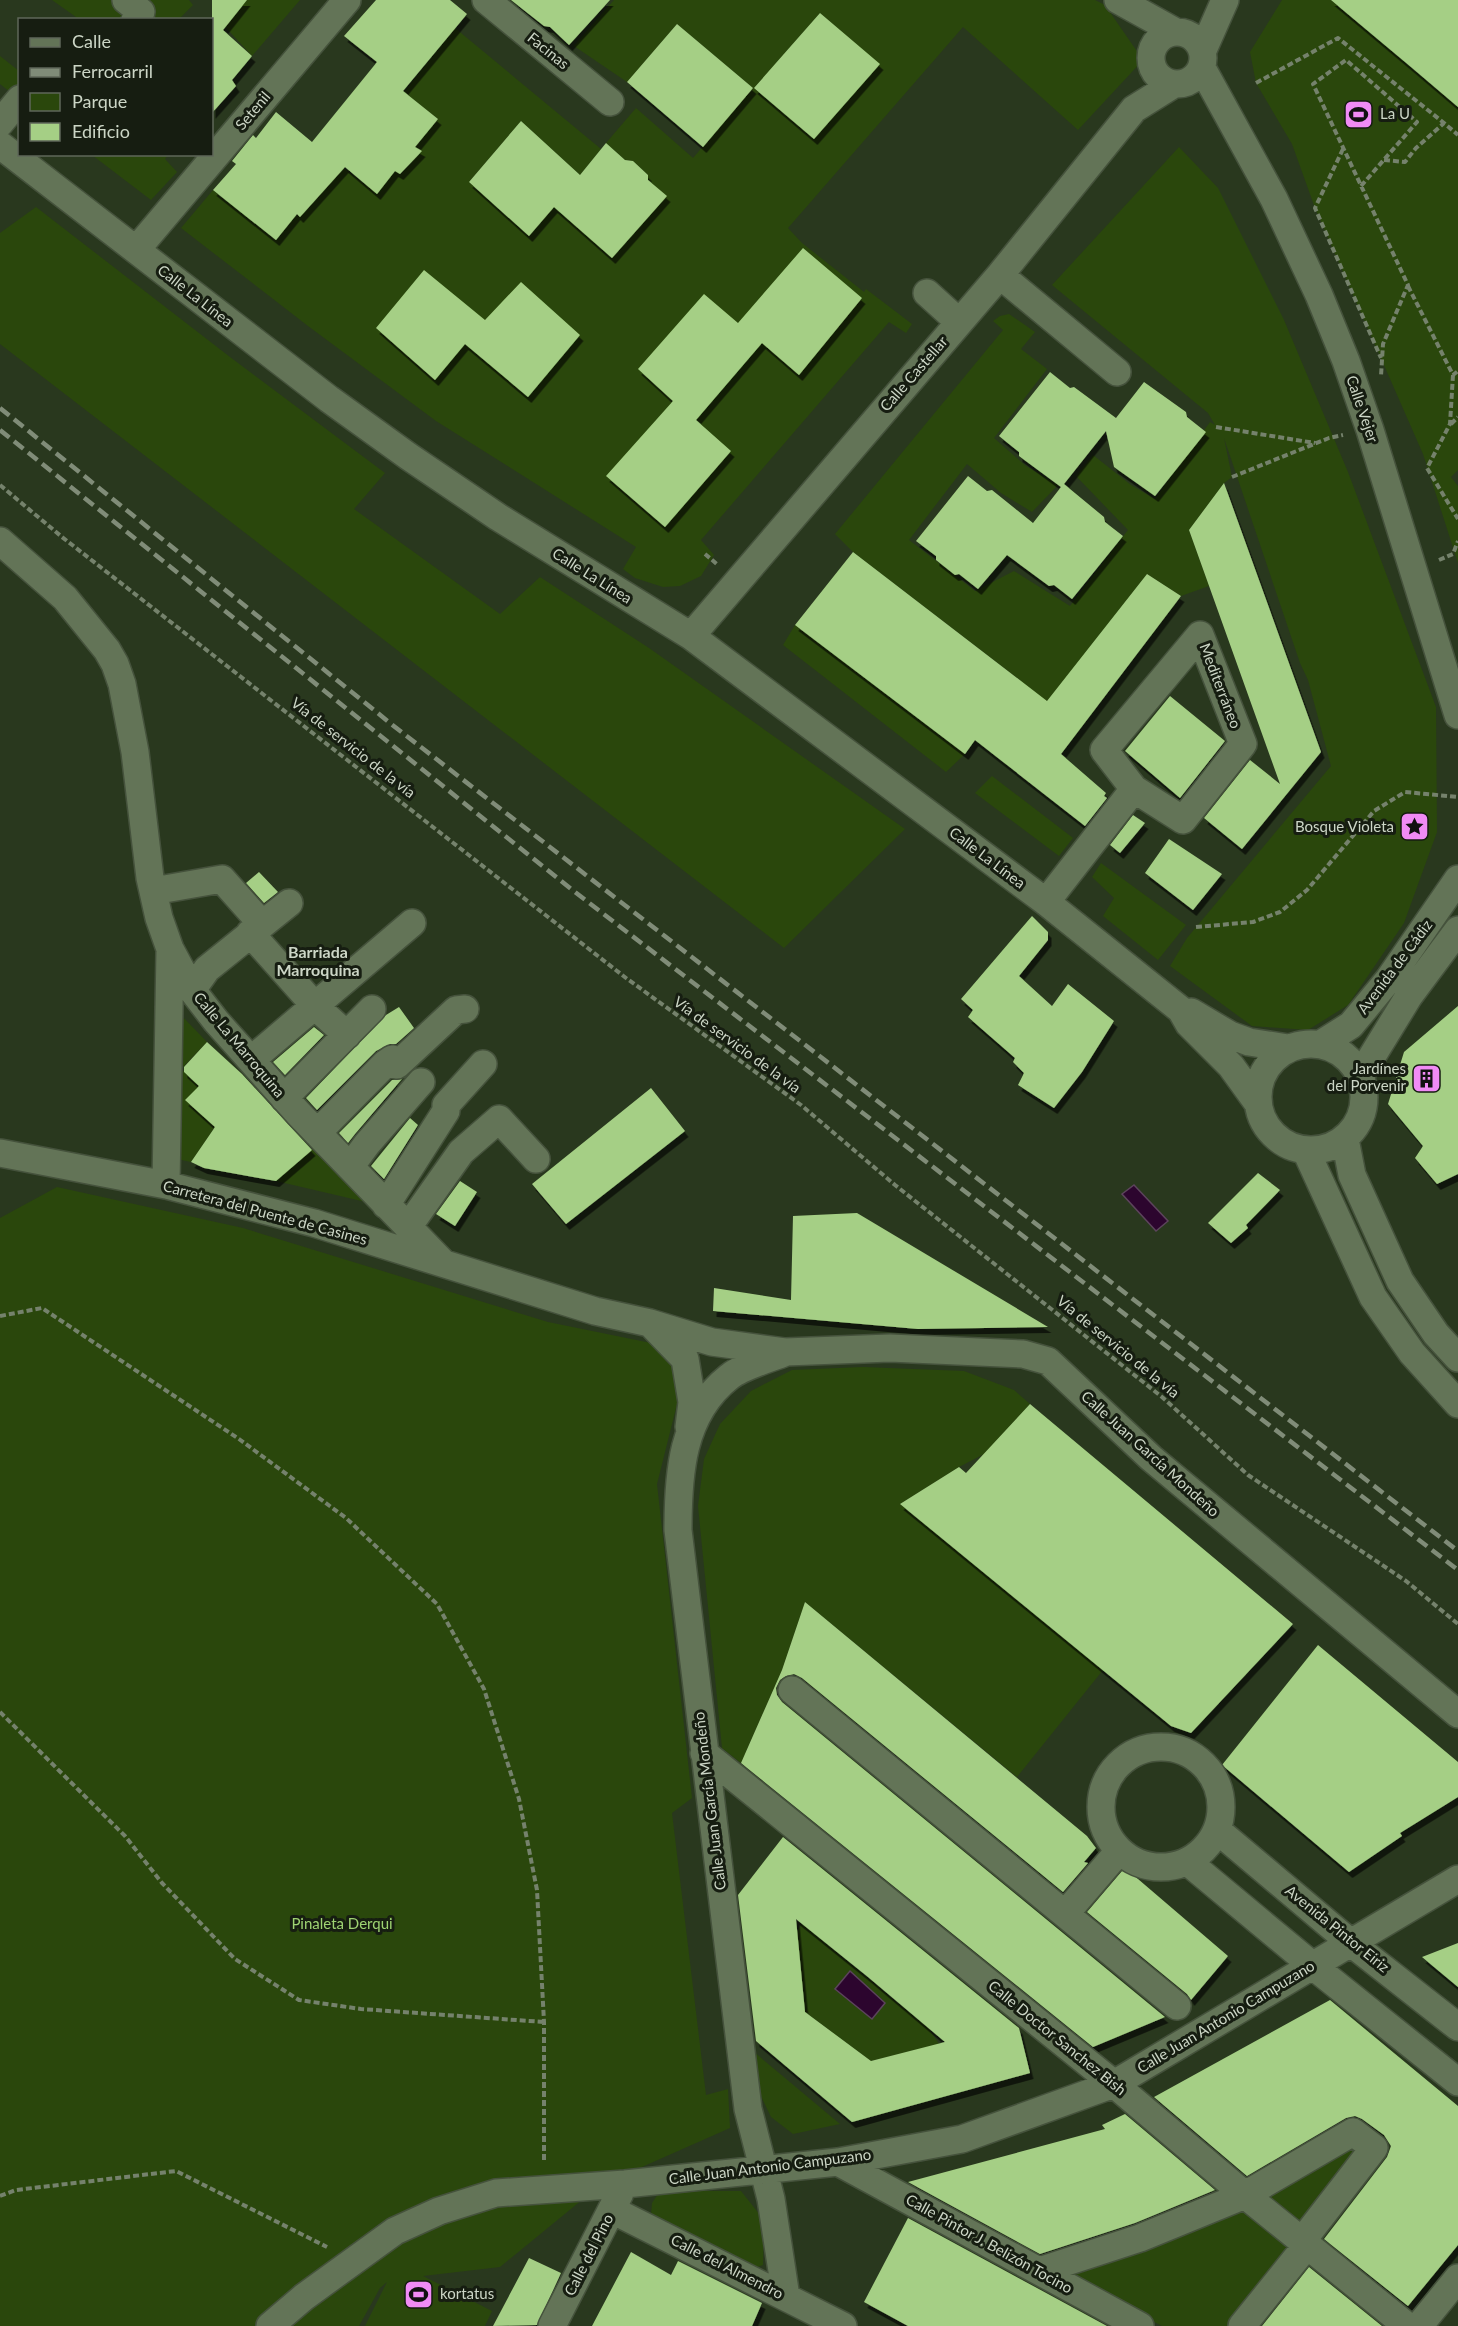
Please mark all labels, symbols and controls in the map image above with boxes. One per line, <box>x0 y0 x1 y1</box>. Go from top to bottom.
legend <box>18 18 213 156</box>
street label: Facinas <box>524 28 573 72</box>
text: Calle <box>72 30 111 52</box>
text: Ferrocarril <box>72 60 153 82</box>
street label: Setenil <box>231 87 274 133</box>
text: Parque <box>72 90 127 112</box>
sports icon: La U <box>1343 98 1375 130</box>
place label: La U <box>1380 104 1410 122</box>
text: Edificio <box>72 120 130 142</box>
street label: Calle La Línea <box>154 260 237 330</box>
street label: Calle Castellar <box>876 332 951 415</box>
street label: Calle Vejer <box>1343 373 1383 445</box>
street label: Calle La Línea <box>549 544 636 607</box>
street label: Mediterráneo <box>1196 640 1245 731</box>
street label: Vía de servicio de la vía <box>288 693 419 801</box>
place icon: Bosque Violeta <box>1399 811 1431 843</box>
place label: Bosque Violeta <box>1295 817 1394 835</box>
street label: Calle La Línea <box>946 823 1029 892</box>
street label: Avenida de Cádiz <box>1353 916 1436 1017</box>
district label: Barriada Marroquina <box>276 942 360 979</box>
street label: Calle La Marroquina <box>191 988 289 1101</box>
street label: Vía de servicio de la vía <box>671 992 805 1096</box>
place label: Jardínes del Porvenir <box>1327 1059 1407 1094</box>
building icon: Jardínes del Porvenir <box>1411 1062 1443 1094</box>
street label: Carretera del Puente de Casines <box>161 1176 369 1248</box>
street label: Vía de servicio de la vía <box>1054 1291 1184 1401</box>
street label: Calle Juan García Mondeño <box>1078 1387 1223 1520</box>
street label: Calle Juan García Mondeño <box>689 1711 729 1891</box>
street label: Avenida Pintor Eiriz <box>1282 1881 1393 1976</box>
park label: Pinaleta Derqui <box>291 1914 393 1932</box>
street label: Calle Juan Antonio Campuzano <box>1134 1956 1317 2076</box>
street label: Calle Doctor Sanchez Bish <box>985 1976 1130 2098</box>
street label: Calle Juan Antonio Campuzano <box>668 2145 872 2187</box>
street label: Calle Pintor J. Belizón Tocino <box>903 2190 1076 2297</box>
street label: Calle del Pino <box>560 2211 616 2298</box>
street label: Calle del Almendro <box>668 2230 787 2302</box>
sports icon: kortatus <box>403 2278 435 2310</box>
place label: kortatus <box>440 2284 494 2302</box>

